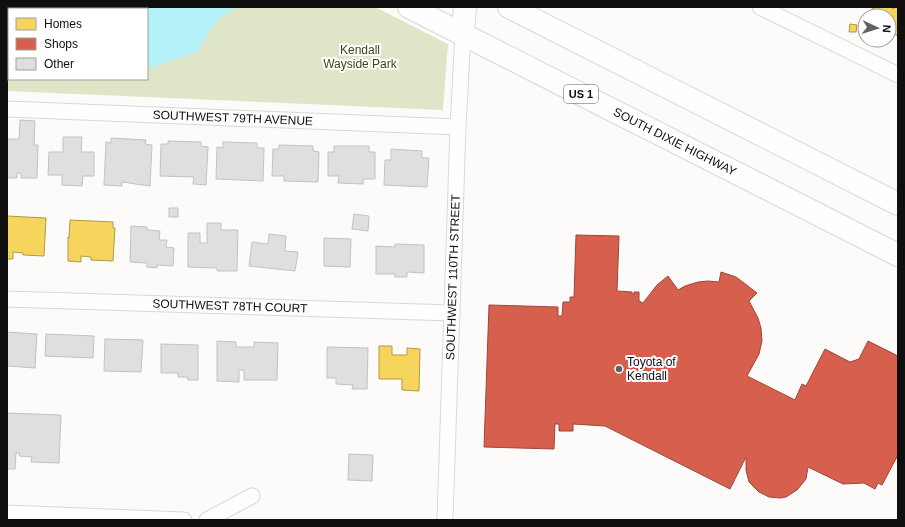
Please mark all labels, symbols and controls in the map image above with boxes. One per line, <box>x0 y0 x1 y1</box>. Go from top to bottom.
legend <box>8 8 148 80</box>
north arrow <box>857 8 897 48</box>
text: Homes <box>44 17 82 31</box>
text: N <box>881 24 893 33</box>
text: Shops <box>44 37 78 51</box>
park label: Kendall Wayside Park <box>323 43 398 71</box>
text: Other <box>44 57 74 71</box>
road number: US 1 <box>564 85 598 103</box>
street label: SOUTH DIXIE HIGHWAY <box>611 105 739 179</box>
street label: SOUTHWEST 79TH AVENUE <box>152 108 313 128</box>
street label: SOUTHWEST 110TH STREET <box>443 193 463 360</box>
street label: SOUTHWEST 78TH COURT <box>152 297 308 315</box>
place label: Toyota of Kendall <box>627 355 676 383</box>
marker: Toyota of Kendall <box>614 364 624 374</box>

